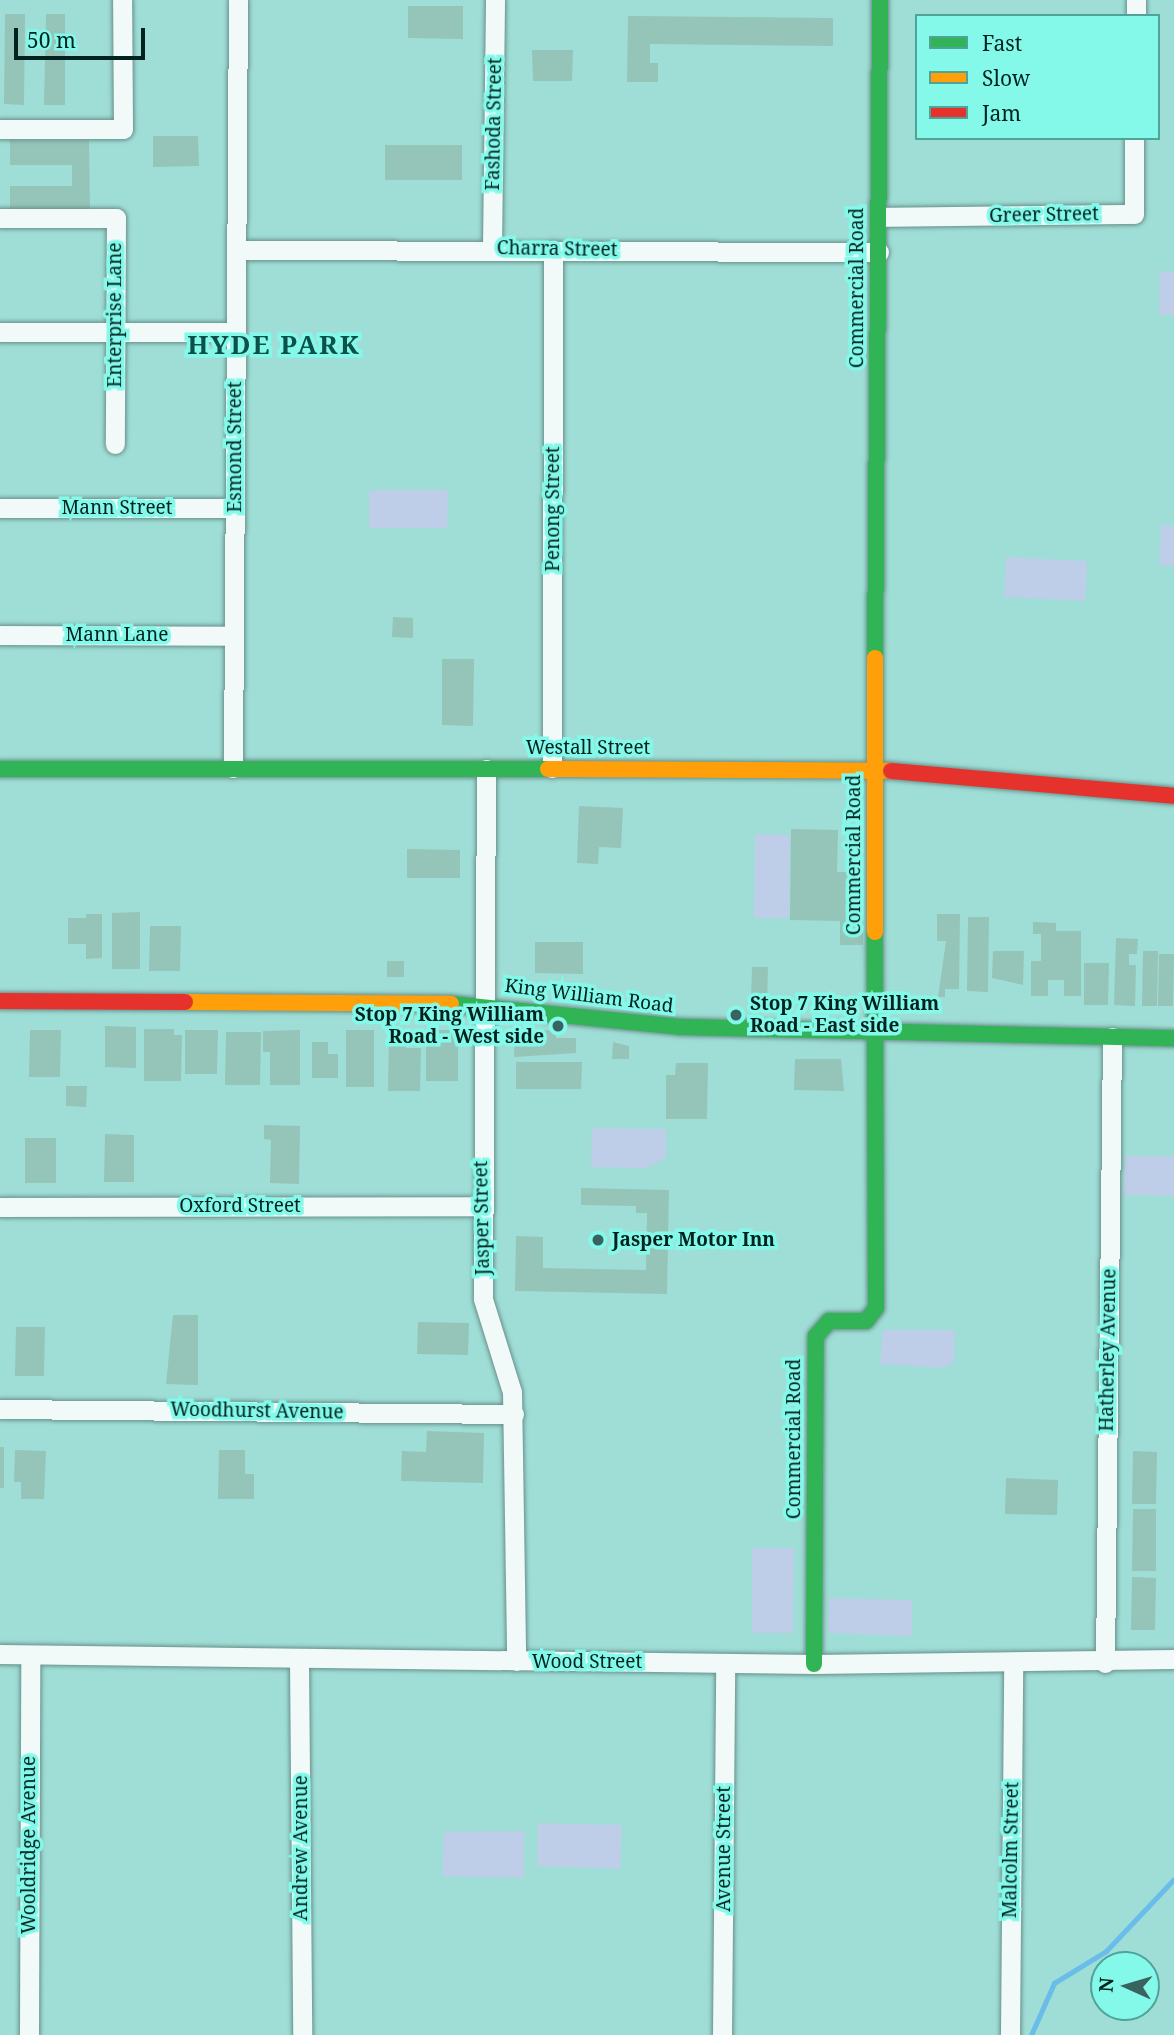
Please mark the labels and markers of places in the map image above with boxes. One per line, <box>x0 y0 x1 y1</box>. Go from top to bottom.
place label: Stop 7 King William Road - East side <box>750 993 939 1037</box>
place label: Stop 7 King William Road - West side <box>355 1004 544 1048</box>
marker: Stop 7 King William Road - East side <box>728 1007 744 1023</box>
marker: Stop 7 King William Road - West side <box>550 1018 566 1034</box>
place label: Jasper Motor Inn <box>612 1229 775 1251</box>
marker: Jasper Motor Inn <box>590 1232 606 1248</box>

